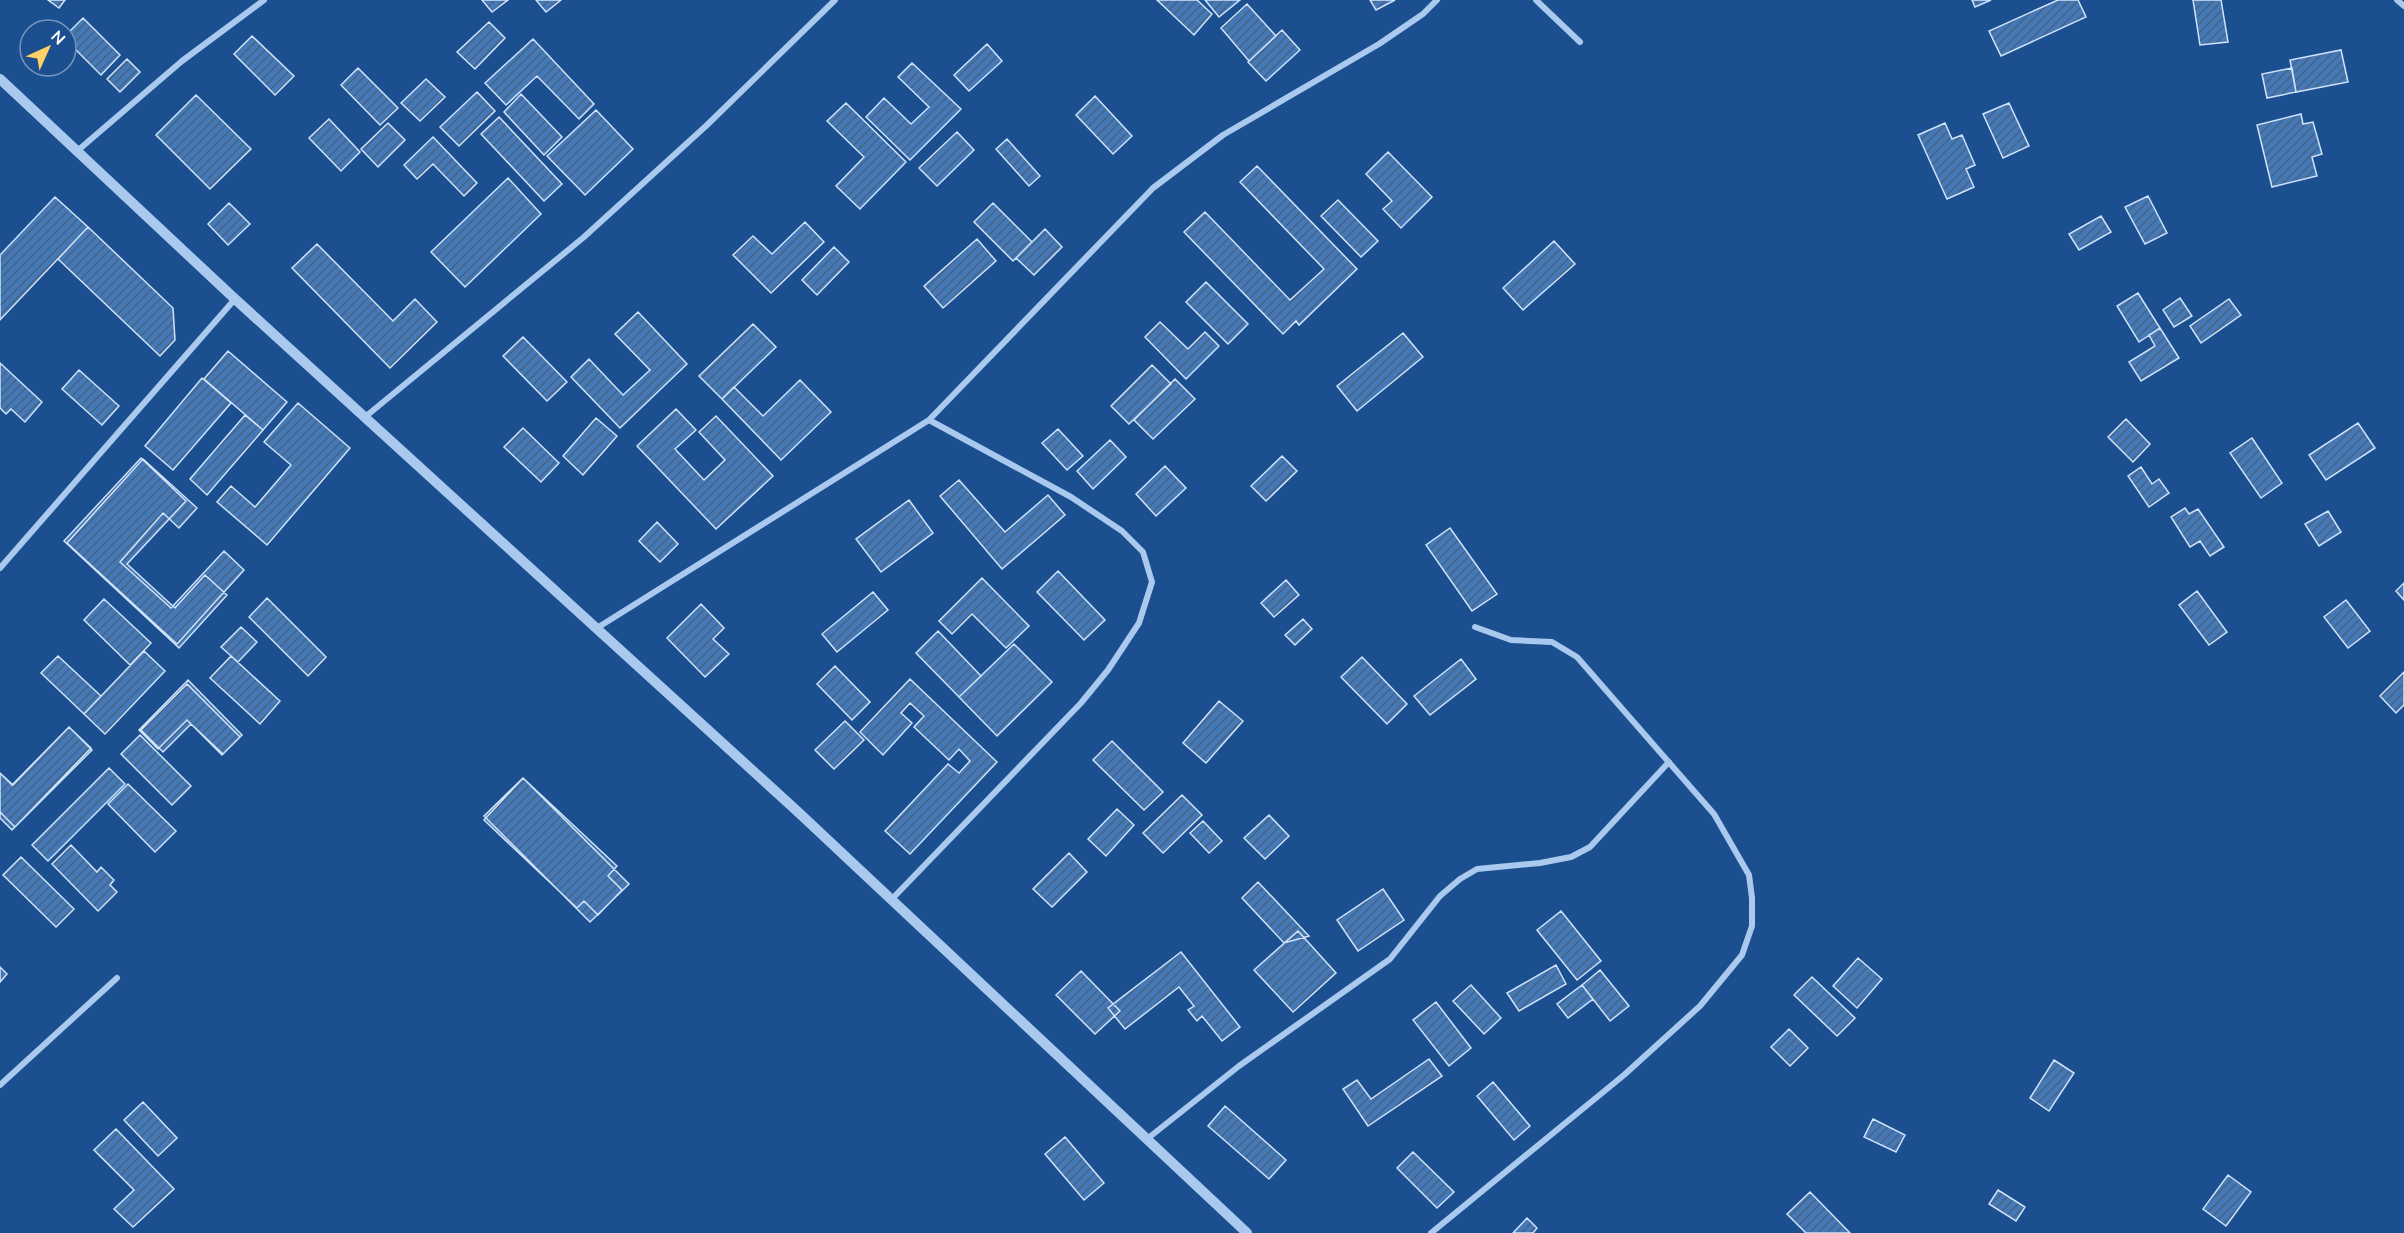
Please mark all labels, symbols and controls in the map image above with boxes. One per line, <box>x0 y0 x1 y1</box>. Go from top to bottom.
north arrow <box>18 18 78 78</box>
text: N <box>47 26 70 49</box>

